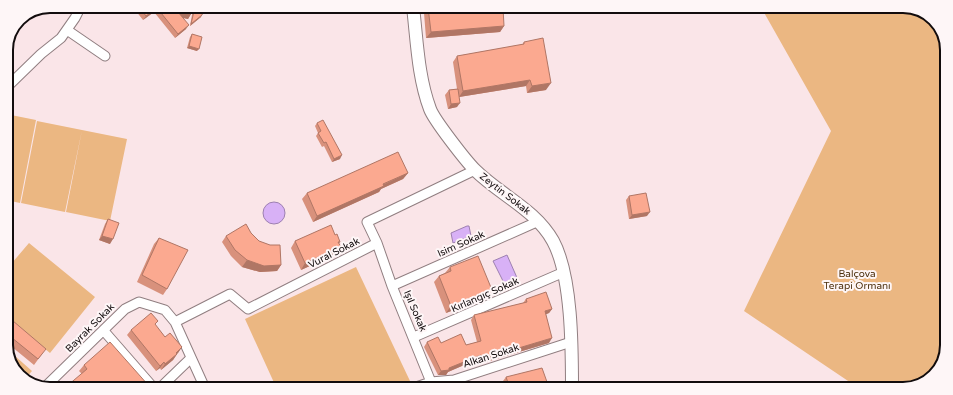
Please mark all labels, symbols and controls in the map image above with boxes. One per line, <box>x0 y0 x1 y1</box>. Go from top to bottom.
street label: Zeytin Sokak <box>477 170 533 218</box>
street label: Isim Sokak <box>435 228 487 260</box>
street label: Vural Sokak <box>306 235 362 271</box>
park label: Balçova Terapi Ormanı <box>823 268 891 292</box>
street label: Kırlangıç Sokak <box>449 275 521 315</box>
street label: Işıl Sokak <box>401 289 429 334</box>
street label: Bayrak Sokak <box>63 301 117 355</box>
street label: Alkan Sokak <box>461 341 521 371</box>

